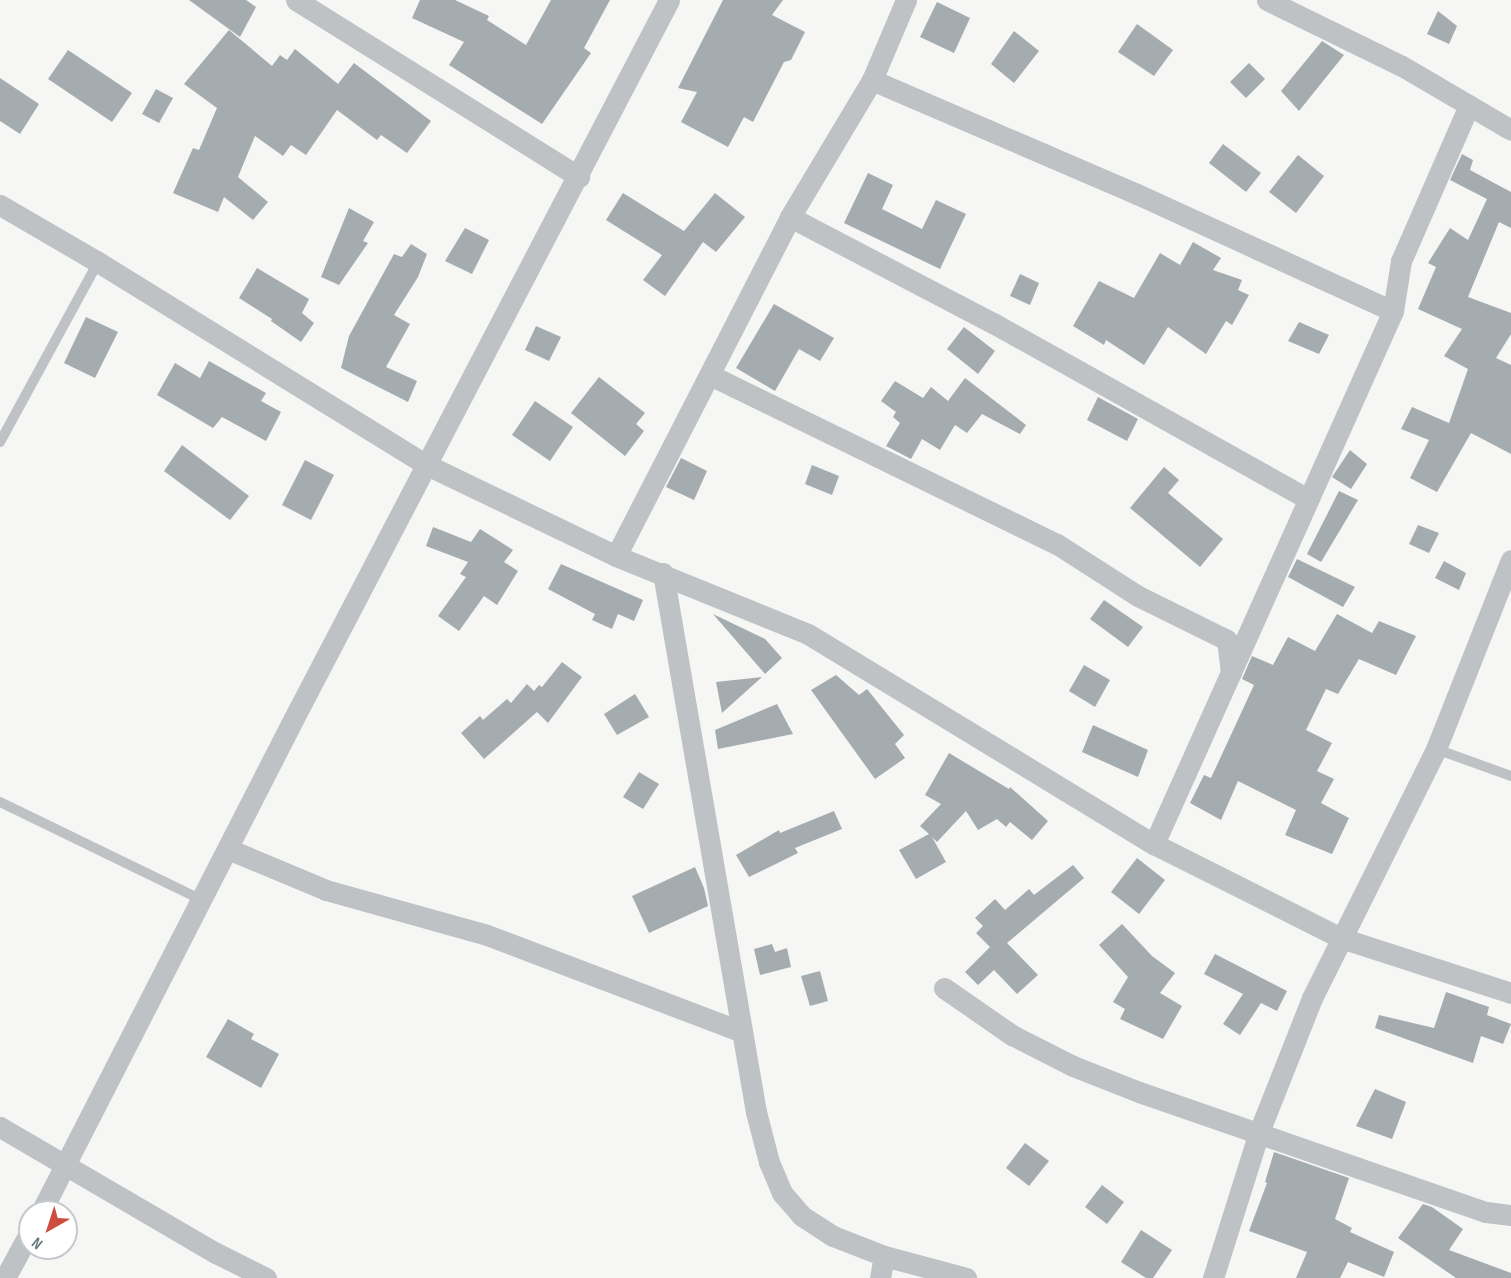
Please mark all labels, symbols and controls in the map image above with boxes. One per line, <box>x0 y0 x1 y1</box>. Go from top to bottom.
north arrow <box>18 1200 78 1260</box>
text: N <box>28 1233 47 1253</box>

